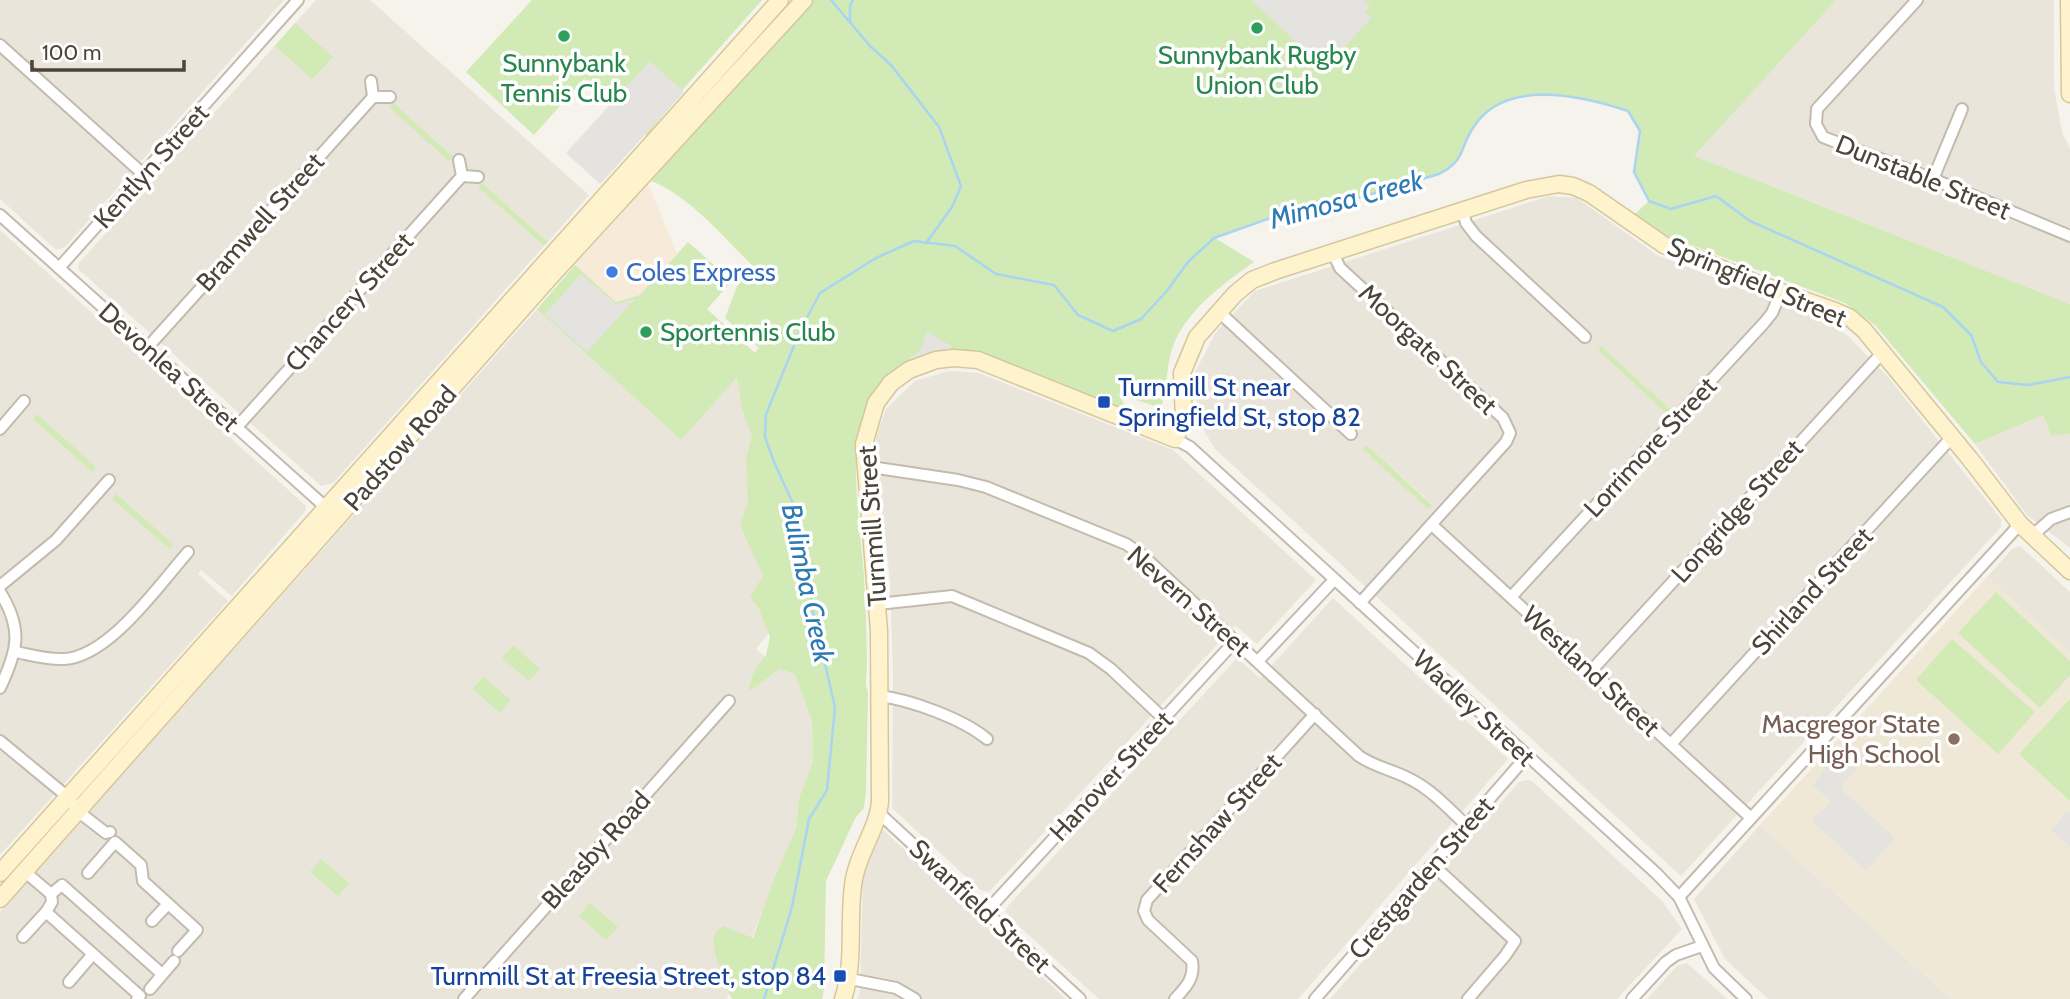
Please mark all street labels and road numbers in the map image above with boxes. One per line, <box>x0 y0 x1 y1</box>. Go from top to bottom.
street label: Kentlyn Street <box>87 97 215 235</box>
street label: Dunstable Street <box>1831 127 2015 227</box>
street label: Bramwell Street <box>189 146 331 298</box>
street label: Chancery Street <box>278 226 420 378</box>
street label: Springfield Street <box>1663 230 1851 334</box>
street label: Moorgate Street <box>1352 277 1504 421</box>
street label: Devonlea Street <box>92 296 246 439</box>
street label: Lorrimore Street <box>1577 370 1723 524</box>
street label: Padstow Road <box>337 379 463 517</box>
street label: Longridge Street <box>1664 433 1810 589</box>
street label: Turnmill Street <box>850 444 894 608</box>
street label: Shirland Street <box>1745 520 1879 662</box>
street label: Nevern Street <box>1121 539 1257 663</box>
street label: Westland Street <box>1515 599 1667 743</box>
street label: Wadley Street <box>1406 643 1542 773</box>
street label: Hanover Street <box>1043 704 1179 848</box>
street label: Fernshaw Street <box>1146 746 1288 899</box>
street label: Bleasby Road <box>535 785 657 915</box>
street label: Crestgarden Street <box>1342 790 1500 966</box>
street label: Swanfield Street <box>903 833 1057 980</box>

